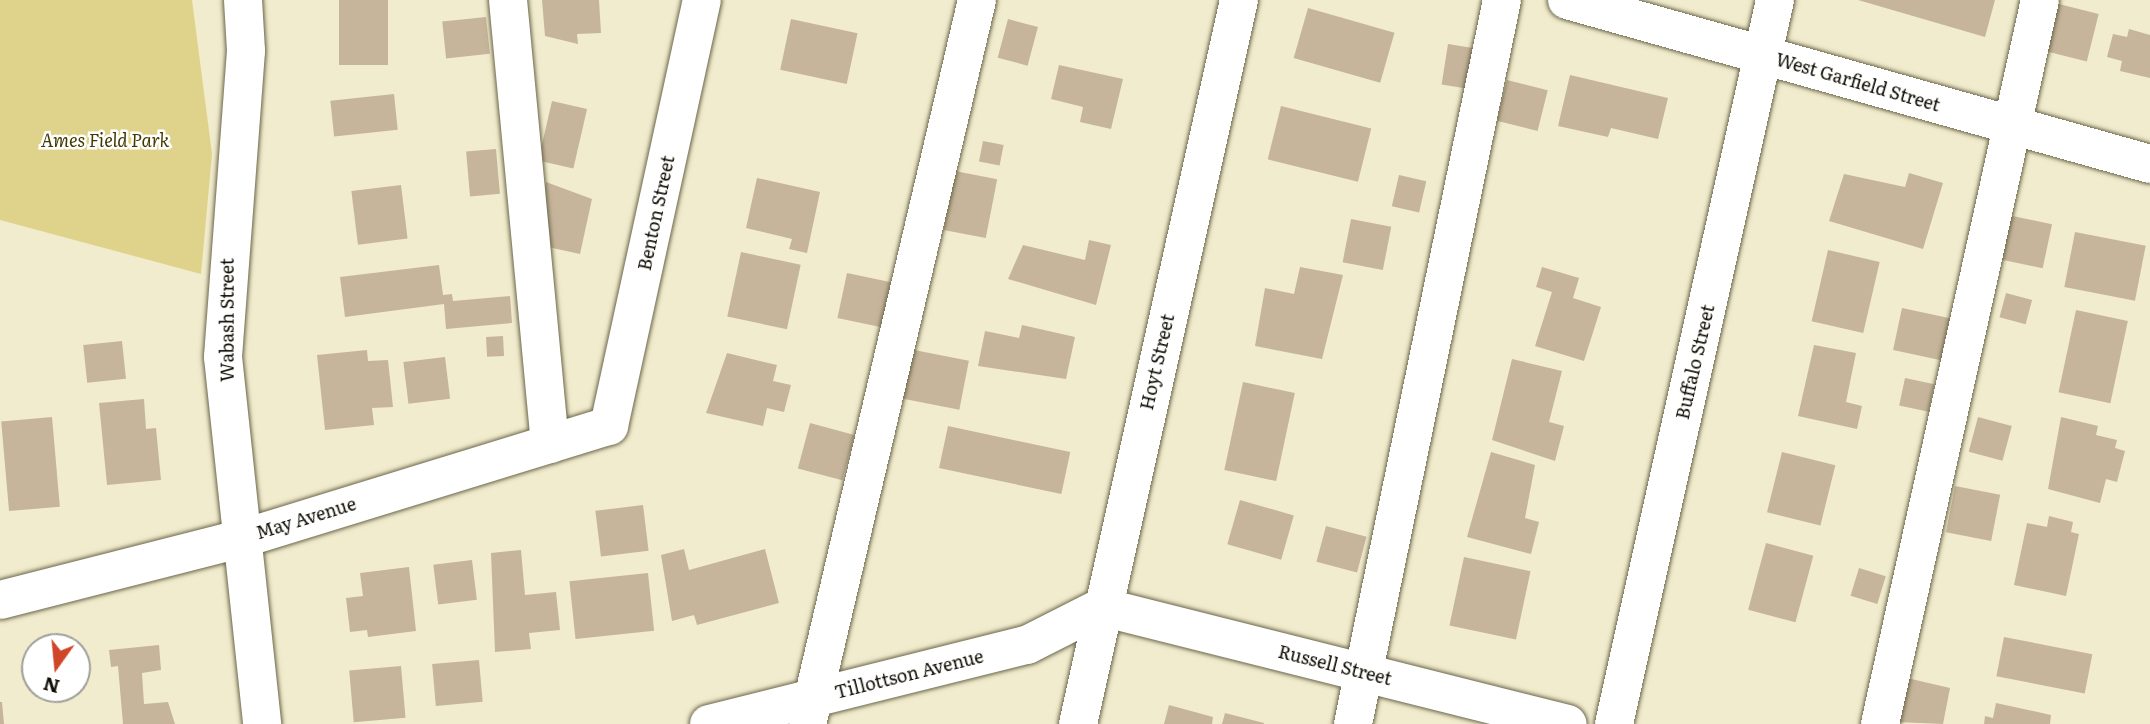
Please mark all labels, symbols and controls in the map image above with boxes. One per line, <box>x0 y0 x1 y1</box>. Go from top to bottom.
street label: West Garfield Street <box>1773 48 1943 116</box>
park label: Ames Field Park <box>41 129 169 151</box>
street label: Benton Street <box>633 154 679 272</box>
street label: Wabash Street <box>216 258 238 382</box>
street label: Buffalo Street <box>1671 302 1719 422</box>
street label: Hoyt Street <box>1135 312 1179 412</box>
street label: May Avenue <box>253 493 359 543</box>
north arrow <box>21 633 91 703</box>
street label: Russell Street <box>1276 640 1394 690</box>
street label: Tillottson Avenue <box>832 645 986 703</box>
text: N <box>40 671 62 702</box>

